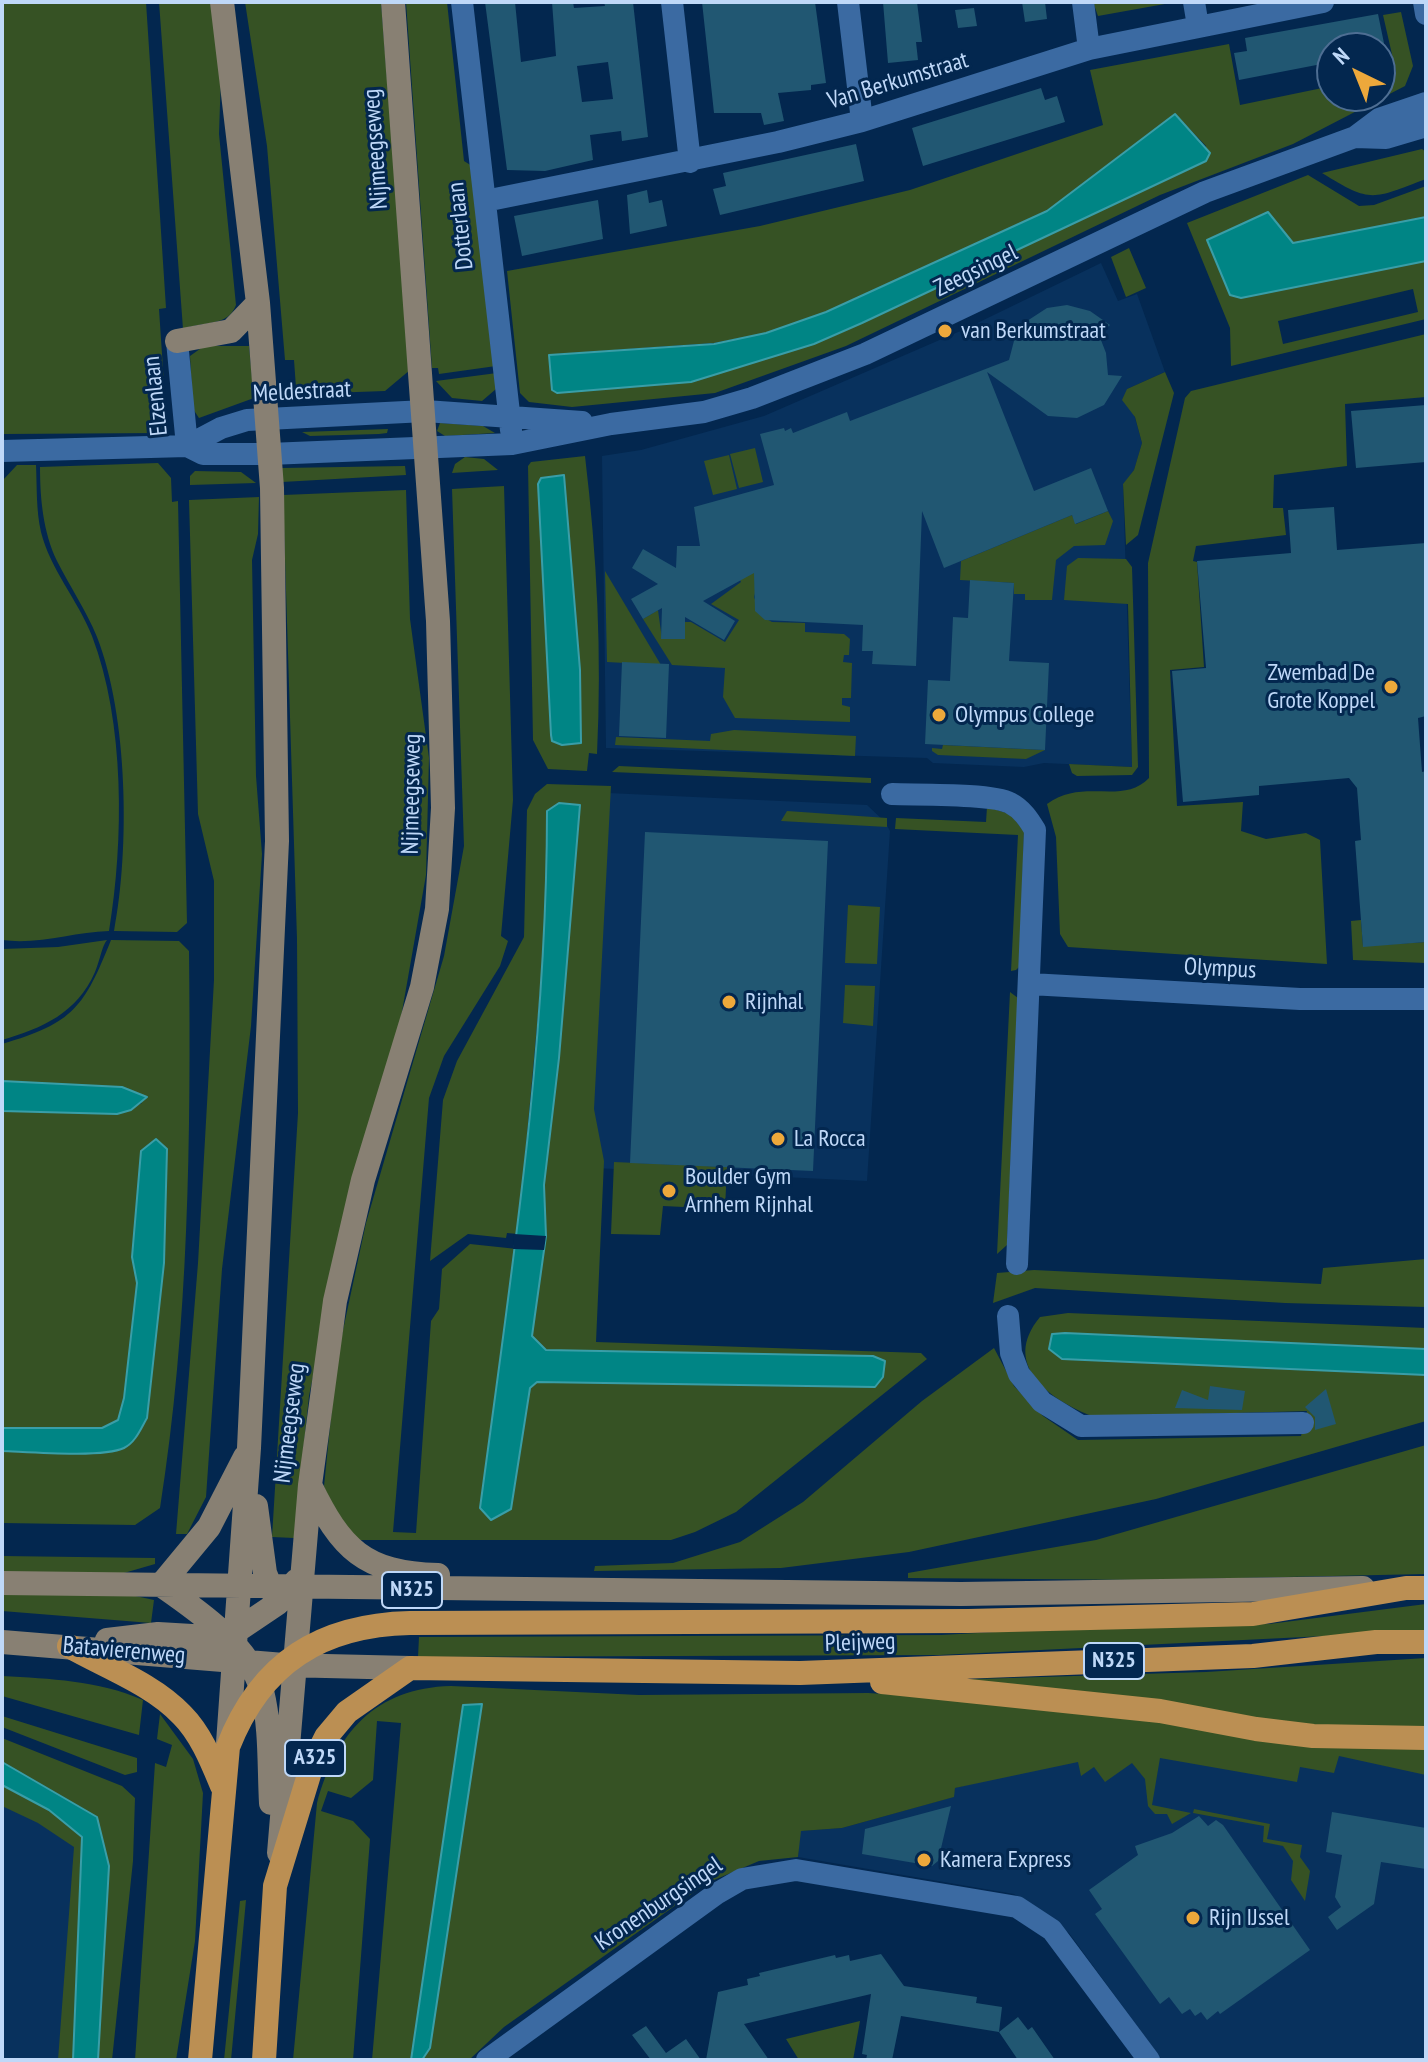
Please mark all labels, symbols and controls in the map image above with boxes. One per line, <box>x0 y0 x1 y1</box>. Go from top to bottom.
north arrow <box>1316 32 1396 112</box>
text: N <box>1327 42 1355 70</box>
street label: Van Berkumstraat <box>824 46 972 116</box>
street label: Nijmeegseweg <box>357 88 395 210</box>
street label: Dotterlaan <box>442 181 480 271</box>
street label: Zeegsingel <box>930 239 1022 303</box>
place label: van Berkumstraat <box>961 317 1106 345</box>
marker: van Berkumstraat <box>936 322 954 340</box>
street label: Elzenlaan <box>137 355 175 437</box>
street label: Meldestraat <box>252 375 352 409</box>
place label: Zwembad De Grote Koppel <box>1267 659 1375 715</box>
marker: Zwembad De Grote Koppel <box>1382 678 1400 696</box>
place label: Olympus College <box>955 701 1094 729</box>
marker: Olympus College <box>930 706 948 724</box>
street label: Nijmeegseweg <box>397 733 427 855</box>
street label: Olympus <box>1183 953 1257 985</box>
place label: Rijnhal <box>745 988 803 1016</box>
marker: Rijnhal <box>720 993 738 1011</box>
place label: La Rocca <box>794 1125 866 1153</box>
marker: La Rocca <box>769 1130 787 1148</box>
place label: Boulder Gym Arnhem Rijnhal <box>685 1163 813 1219</box>
marker: Boulder Gym Arnhem Rijnhal <box>660 1182 678 1200</box>
street label: Nijmeegseweg <box>268 1361 312 1485</box>
road number: N325 <box>382 1572 442 1608</box>
street label: Pleijweg <box>824 1627 896 1659</box>
street label: Batavierenweg <box>62 1631 186 1671</box>
road number: N325 <box>1084 1643 1144 1679</box>
road number: A325 <box>285 1740 345 1776</box>
place label: Kamera Express <box>940 1846 1071 1874</box>
street label: Kronenburgsingel <box>590 1851 728 1957</box>
marker: Kamera Express <box>915 1851 933 1869</box>
place label: Rijn IJssel <box>1209 1904 1290 1932</box>
marker: Rijn IJssel <box>1184 1909 1202 1927</box>

